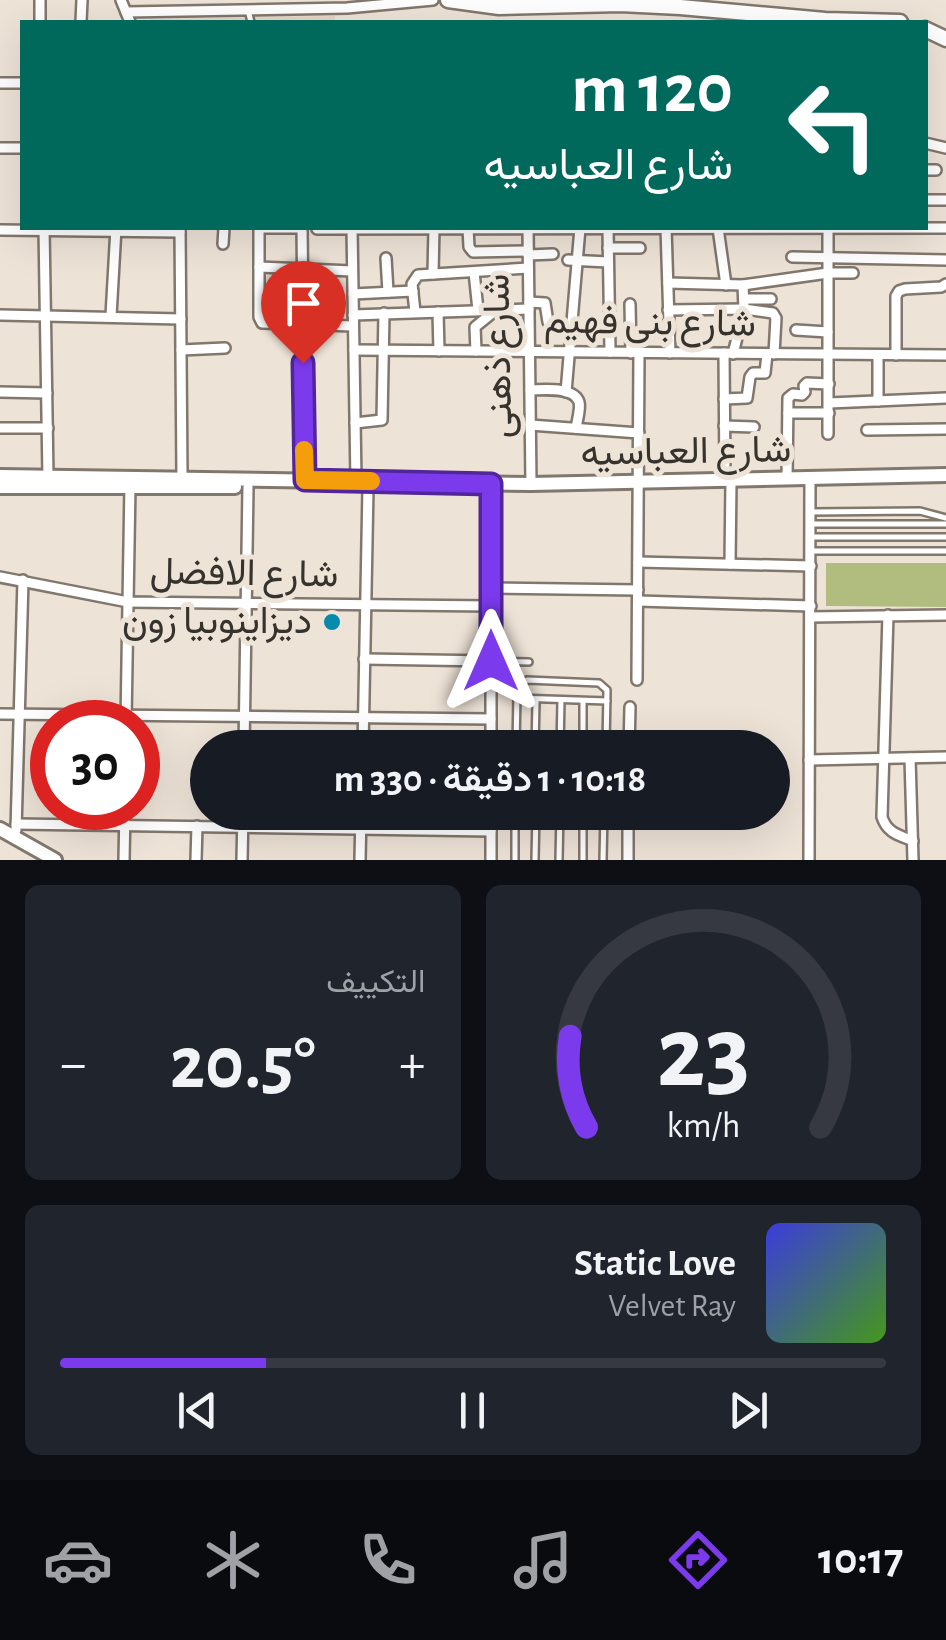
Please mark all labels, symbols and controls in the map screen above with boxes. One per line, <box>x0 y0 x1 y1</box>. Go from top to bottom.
text: 120 m <box>571 55 733 125</box>
icon: left <box>768 60 898 190</box>
text: شارع العباسيه <box>483 143 733 188</box>
pin <box>261 261 346 364</box>
street label: شارع ذهنى <box>479 273 524 439</box>
icon: arrive <box>276 276 331 331</box>
street label: شارع بنى فهيم <box>544 302 756 349</box>
street label: شارع العباسيه <box>580 431 792 478</box>
street label: شارع الافضل <box>149 553 339 600</box>
place label: ديزاينوبيا زون <box>122 603 312 643</box>
position arrow <box>439 609 543 713</box>
marker: ديزاينوبيا زون <box>321 611 343 633</box>
speed limit sign: 30 <box>30 700 160 830</box>
text: 10:18 · 1 دقيقة · 330 m <box>334 761 646 799</box>
text: التكييف <box>326 966 426 998</box>
text: 23 <box>656 1002 750 1106</box>
text: 20.5° <box>170 1027 316 1102</box>
text: − <box>60 1037 86 1092</box>
text: + <box>399 1037 425 1092</box>
text: km/h <box>666 1108 740 1144</box>
text: Static Love <box>574 1245 736 1283</box>
text: Velvet Ray <box>608 1290 736 1322</box>
icon: previous <box>170 1383 225 1438</box>
icon: pause <box>445 1383 500 1438</box>
icon: next <box>721 1383 776 1438</box>
icon: car <box>43 1525 113 1595</box>
icon: climate <box>198 1525 268 1595</box>
icon: phone <box>353 1525 423 1595</box>
icon: music <box>508 1525 578 1595</box>
icon: directions <box>663 1525 733 1595</box>
text: 10:17 <box>818 1537 903 1582</box>

